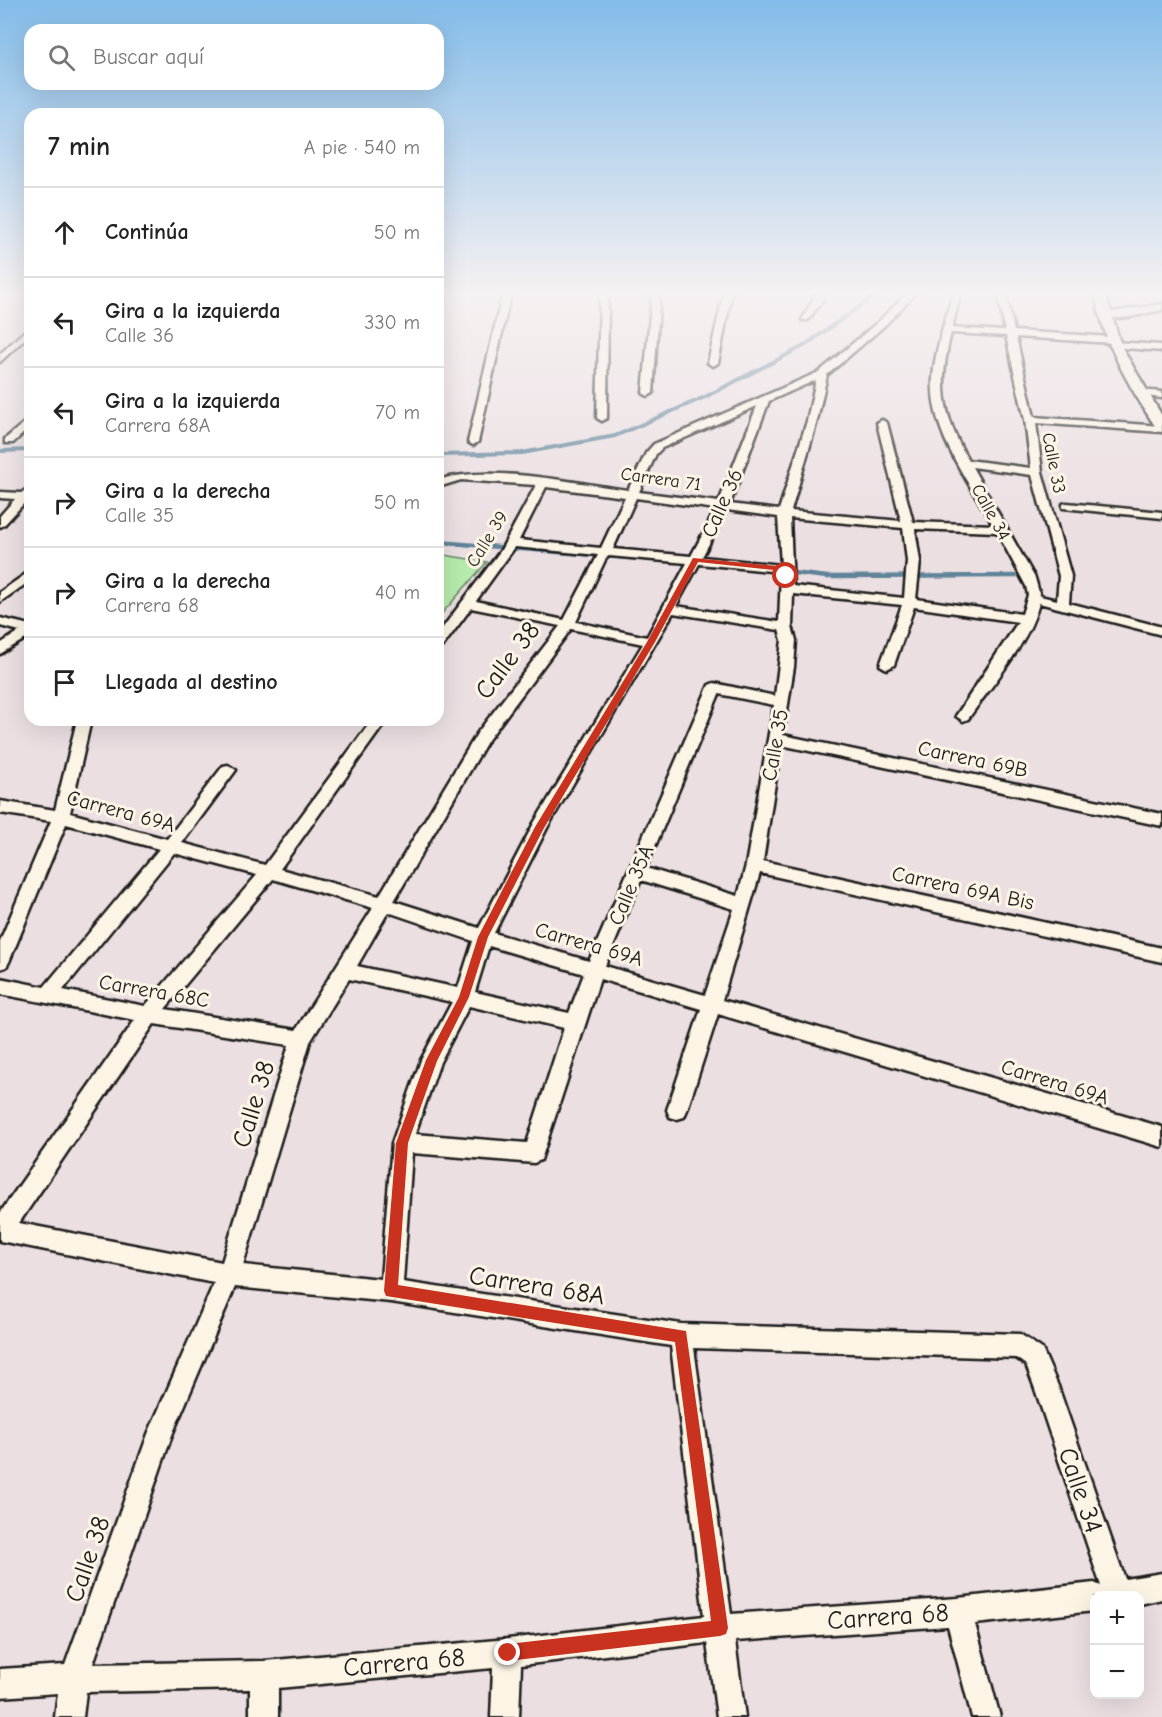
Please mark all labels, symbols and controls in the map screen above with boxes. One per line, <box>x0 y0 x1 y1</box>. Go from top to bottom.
search box <box>24 24 444 90</box>
icon: search <box>45 41 78 74</box>
text: Buscar aquí <box>93 44 204 70</box>
text: 7 min <box>48 132 110 162</box>
text: A pie · 540 m <box>304 136 420 159</box>
icon: ahead <box>48 216 81 249</box>
text: Continúa <box>105 219 189 245</box>
text: 50 m <box>374 221 420 244</box>
text: Gira a la izquierda <box>105 298 280 324</box>
icon: left <box>48 306 81 339</box>
text: 330 m <box>364 311 420 334</box>
text: Calle 36 <box>105 324 174 347</box>
text: Gira a la izquierda <box>105 388 280 414</box>
icon: left <box>48 396 81 429</box>
text: 70 m <box>375 401 420 424</box>
text: Carrera 68A <box>105 414 210 437</box>
street label: Calle 33 <box>1037 431 1070 495</box>
street label: Carrera 71 <box>619 463 703 496</box>
street label: Calle 36 <box>696 465 748 541</box>
text: Gira a la derecha <box>105 478 271 504</box>
street label: Calle 34 <box>967 480 1015 544</box>
icon: right <box>48 486 81 519</box>
text: 50 m <box>374 491 420 514</box>
text: Calle 35 <box>105 504 174 527</box>
street label: Calle 39 <box>462 507 513 571</box>
route start <box>772 562 798 588</box>
text: Gira a la derecha <box>105 568 271 594</box>
icon: right <box>48 576 81 609</box>
text: 40 m <box>375 581 420 604</box>
text: Carrera 68 <box>105 594 199 617</box>
street label: Calle 38 <box>469 616 547 705</box>
icon: arrive <box>48 666 81 699</box>
text: Llegada al destino <box>105 669 278 695</box>
street label: Calle 35 <box>757 707 793 783</box>
street label: Carrera 69B <box>916 736 1030 782</box>
street label: Carrera 69A <box>64 785 178 837</box>
street label: Calle 35A <box>603 841 659 929</box>
street label: Carrera 69A Bis <box>890 861 1036 915</box>
street label: Carrera 69A <box>532 917 646 971</box>
street label: Carrera 68C <box>97 970 211 1013</box>
street label: Carrera 69A <box>998 1054 1112 1110</box>
street label: Calle 38 <box>227 1057 281 1151</box>
street label: Carrera 68A <box>467 1260 607 1312</box>
street label: Calle 34 <box>1052 1444 1109 1537</box>
street label: Calle 38 <box>59 1512 117 1606</box>
map controls <box>1090 1591 1144 1699</box>
button: + <box>1090 1591 1144 1645</box>
street label: Carrera 68 <box>826 1598 950 1636</box>
route end <box>494 1639 520 1665</box>
street label: Carrera 68 <box>342 1643 466 1683</box>
button: − <box>1090 1645 1144 1699</box>

